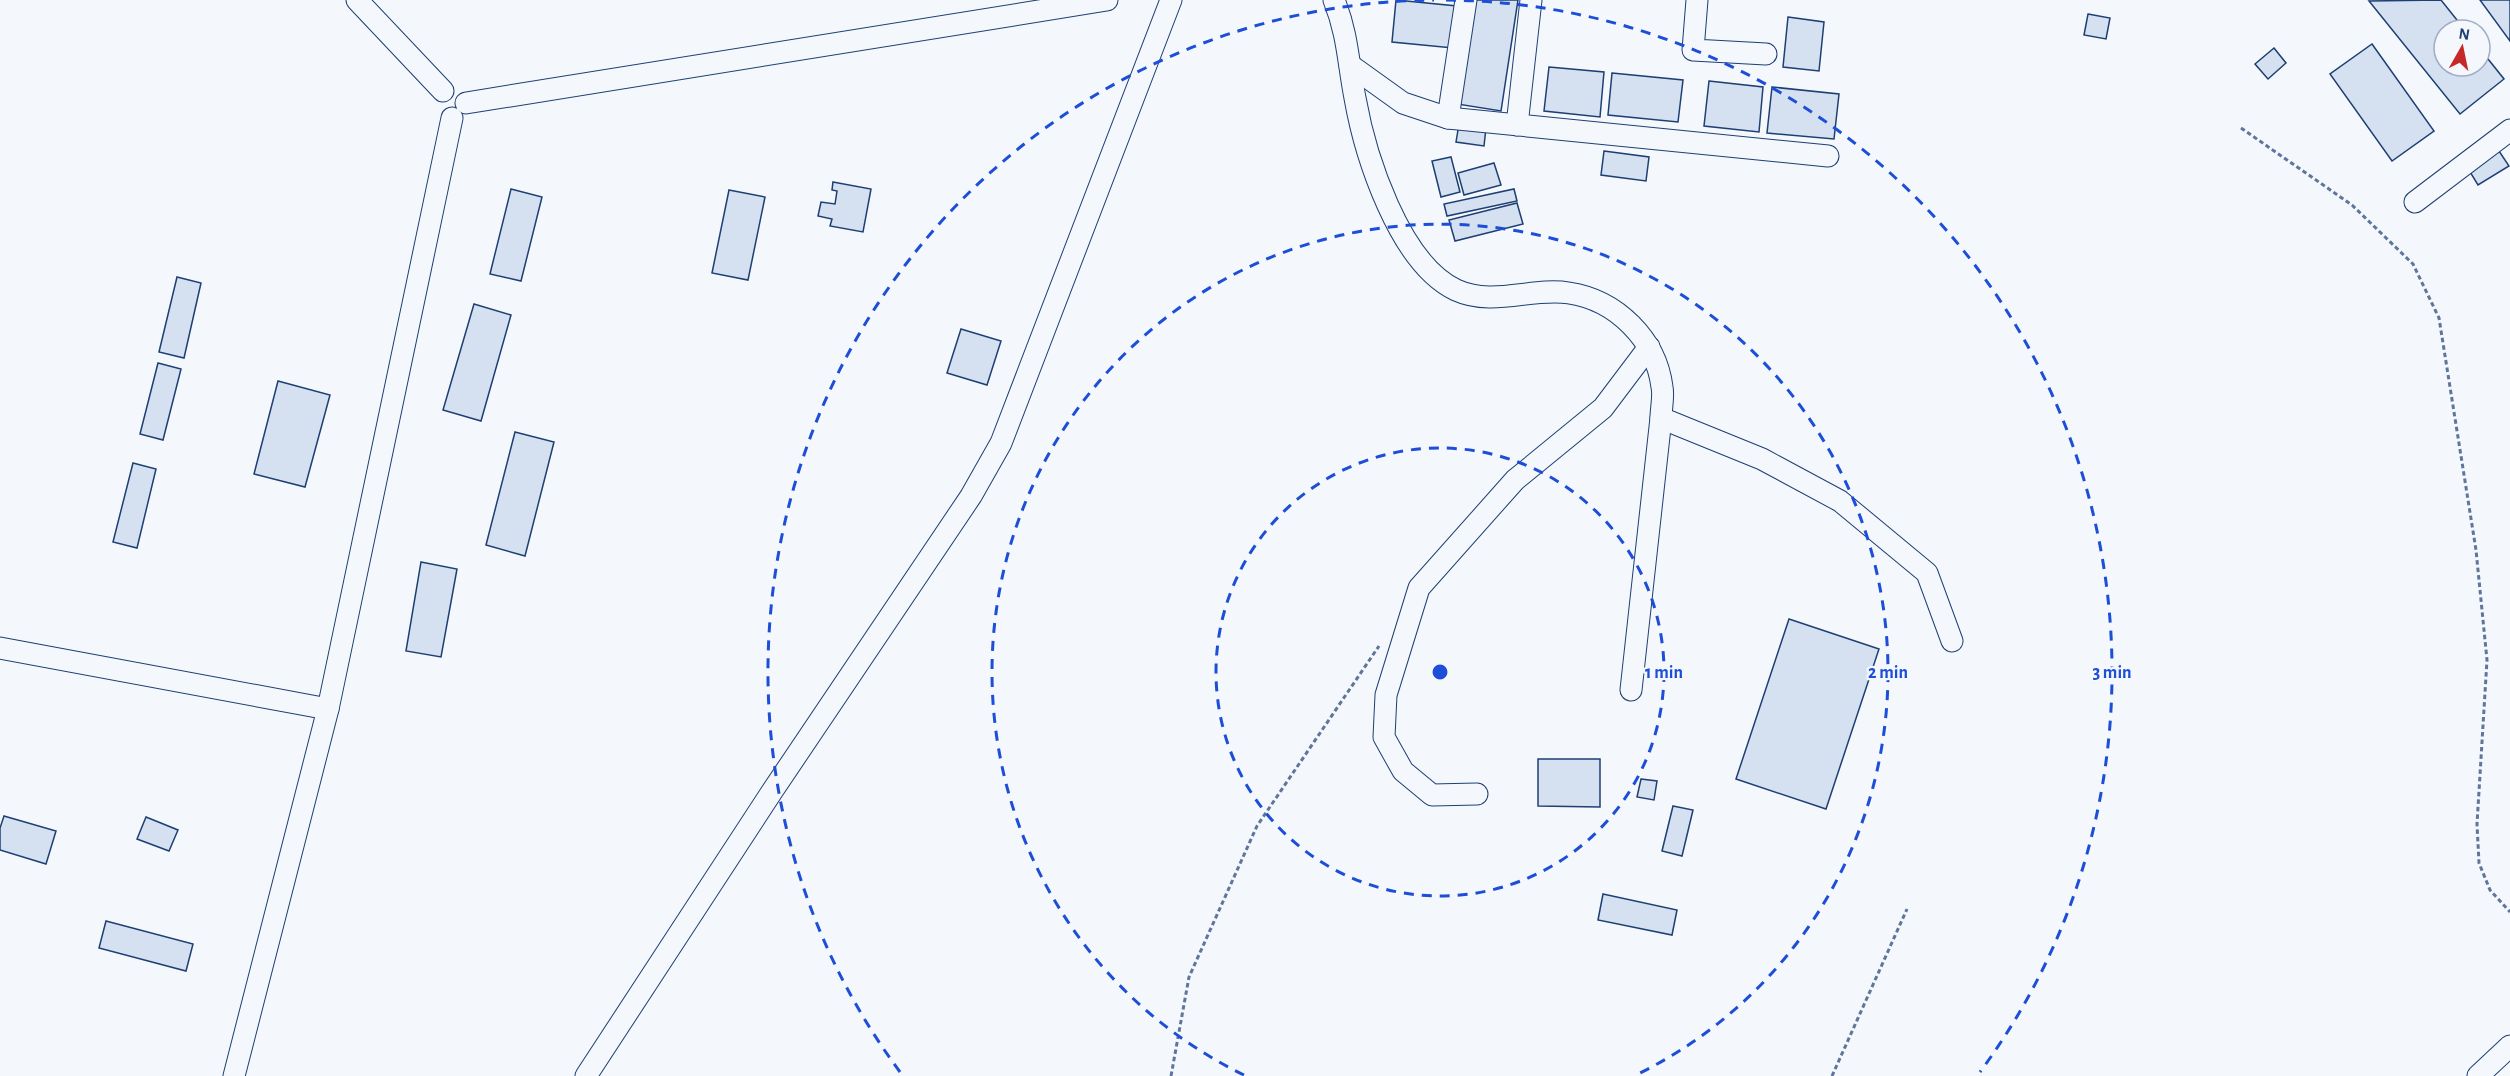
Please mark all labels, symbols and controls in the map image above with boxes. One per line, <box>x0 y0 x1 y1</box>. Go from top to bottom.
north arrow <box>2432 18 2492 78</box>
text: N <box>2457 25 2471 43</box>
centre of rings <box>1430 662 1450 682</box>
text: 1 min <box>1645 664 1683 682</box>
text: 2 min <box>1868 664 1908 682</box>
text: 3 min <box>2092 664 2132 682</box>

